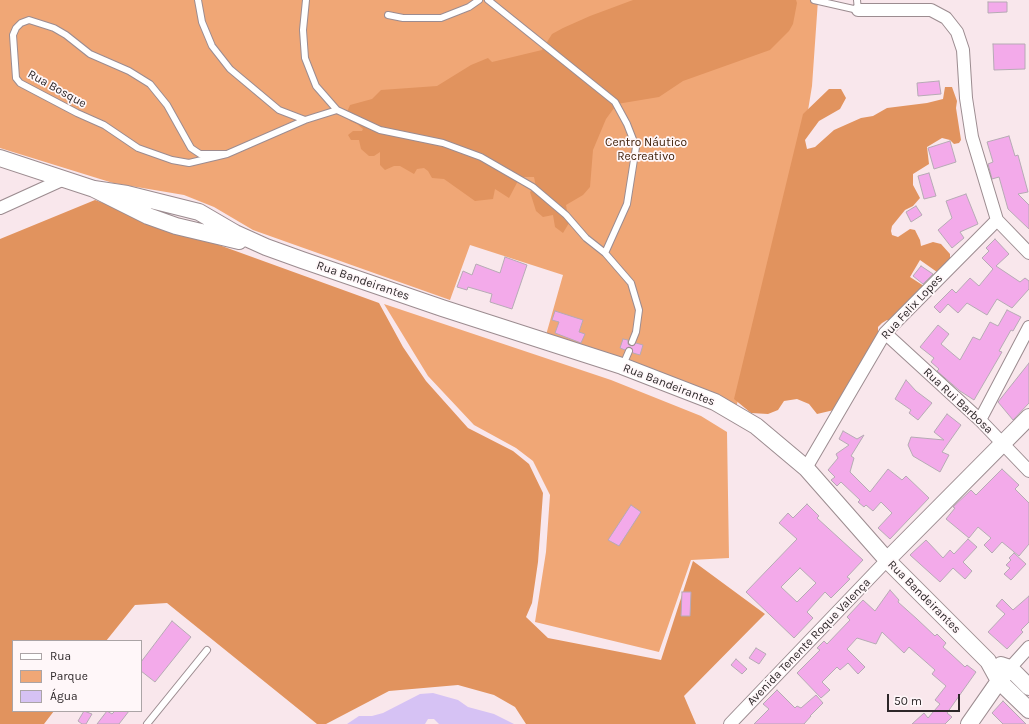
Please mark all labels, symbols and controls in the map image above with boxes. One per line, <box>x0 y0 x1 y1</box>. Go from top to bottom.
street label: Rua Bosque <box>25 67 89 111</box>
park label: Centro Náutico Recreativo <box>605 136 687 164</box>
street label: Rua Bandeirantes <box>315 258 411 304</box>
street label: Rua Felix Lopes <box>878 271 946 343</box>
street label: Rua Bandeirantes <box>621 361 717 409</box>
street label: Rua Rui Barbosa <box>920 365 996 437</box>
street label: Rua Bandeirantes <box>884 557 964 637</box>
street label: Avenida Tenente Roque Valença <box>744 575 874 709</box>
legend <box>12 640 142 712</box>
text: Rua <box>50 649 71 663</box>
text: Parque <box>50 669 88 683</box>
scale bar <box>889 686 962 712</box>
text: Água <box>50 689 78 703</box>
text: 50 m <box>894 694 922 708</box>

